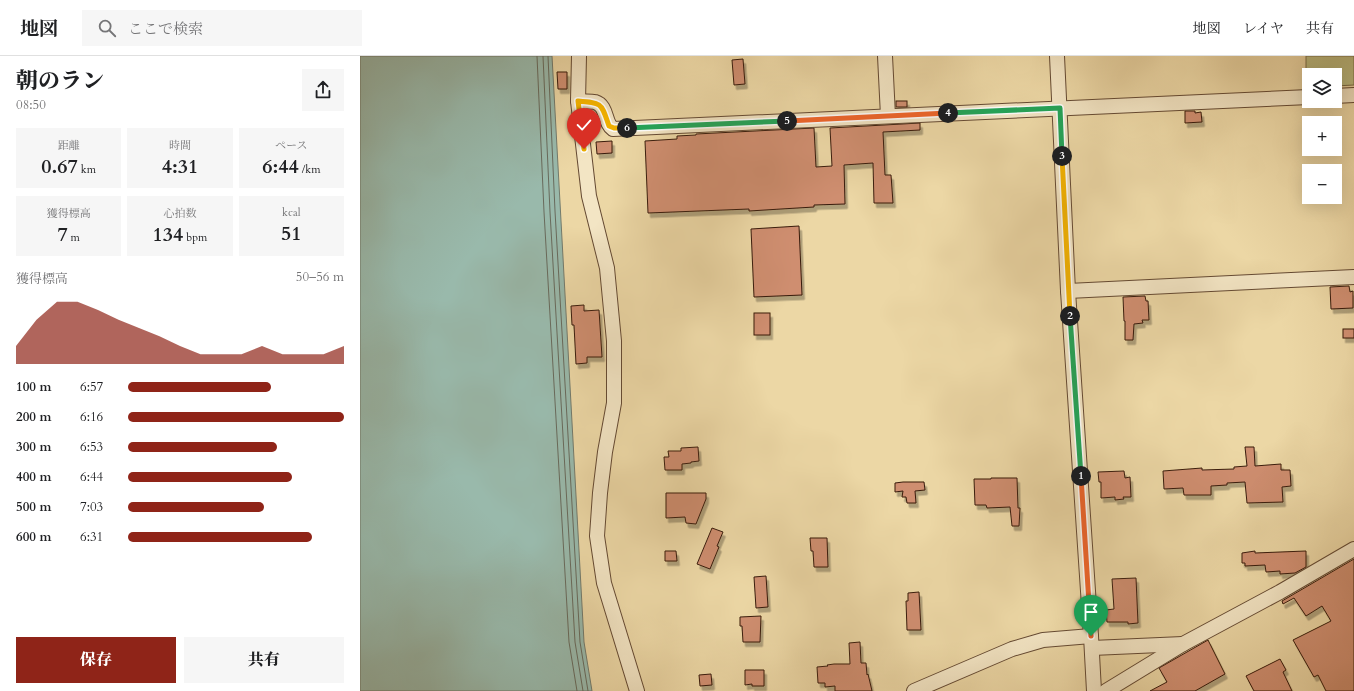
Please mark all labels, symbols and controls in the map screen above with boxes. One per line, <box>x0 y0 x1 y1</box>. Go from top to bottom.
search box <box>82 10 362 46</box>
text: 地図 <box>20 16 58 42</box>
icon: search <box>96 17 118 39</box>
text: ここで検索 <box>128 19 203 39</box>
text: 地図 <box>1193 19 1221 38</box>
text: レイヤ <box>1243 19 1284 38</box>
text: 共有 <box>1306 19 1334 38</box>
text: 朝のラン <box>16 66 104 96</box>
map controls <box>1302 68 1342 204</box>
button: layers <box>1302 68 1342 108</box>
button: share <box>302 69 344 111</box>
text: 08:50 <box>16 96 46 114</box>
pin: 4 <box>938 103 958 123</box>
text: 4 <box>945 105 951 120</box>
pin <box>567 108 601 149</box>
pin: 5 <box>777 111 797 131</box>
text: 5 <box>784 113 790 128</box>
icon: check <box>573 114 595 136</box>
button: + <box>1302 116 1342 156</box>
pin: 6 <box>617 118 637 138</box>
text: 6 <box>624 120 630 135</box>
text: 距離 <box>58 138 80 153</box>
text: 時間 <box>169 138 191 153</box>
text: ペース <box>275 138 308 153</box>
pin: 3 <box>1052 146 1072 166</box>
text: 3 <box>1059 148 1065 163</box>
text: 0.67 <box>41 153 78 180</box>
text: 4:31 <box>162 153 198 180</box>
text: 6:44 <box>262 153 299 180</box>
text: km <box>78 162 96 177</box>
text: /km <box>299 162 320 177</box>
button: − <box>1302 164 1342 204</box>
text: kcal <box>282 205 301 220</box>
text: 獲得標高 <box>47 206 91 221</box>
text: 心拍数 <box>163 206 196 221</box>
text: 51 <box>281 220 302 247</box>
text: 7 <box>57 221 68 248</box>
text: 134 <box>153 221 183 248</box>
text: m <box>68 230 80 245</box>
text: bpm <box>183 230 207 245</box>
text: 50–56 m <box>296 268 344 286</box>
text: 獲得標高 <box>16 270 68 288</box>
pin: 2 <box>1060 306 1080 326</box>
text: 2 <box>1067 308 1073 323</box>
text: 100 m <box>16 378 51 396</box>
text: 6:57 <box>80 378 103 396</box>
text: 200 m <box>16 408 51 426</box>
text: 6:16 <box>80 408 103 426</box>
text: 300 m <box>16 438 51 456</box>
text: 6:53 <box>80 438 103 456</box>
pin: 1 <box>1071 466 1091 486</box>
text: 400 m <box>16 468 51 486</box>
text: 6:44 <box>80 468 103 486</box>
text: 1 <box>1078 468 1084 483</box>
text: 500 m <box>16 498 51 516</box>
text: 7:03 <box>80 498 103 516</box>
text: 600 m <box>16 528 51 546</box>
text: 6:31 <box>80 528 103 546</box>
pin <box>1074 595 1108 636</box>
icon: arrive <box>1080 601 1102 623</box>
button: 保存 <box>16 637 176 683</box>
button: 共有 <box>184 637 344 683</box>

